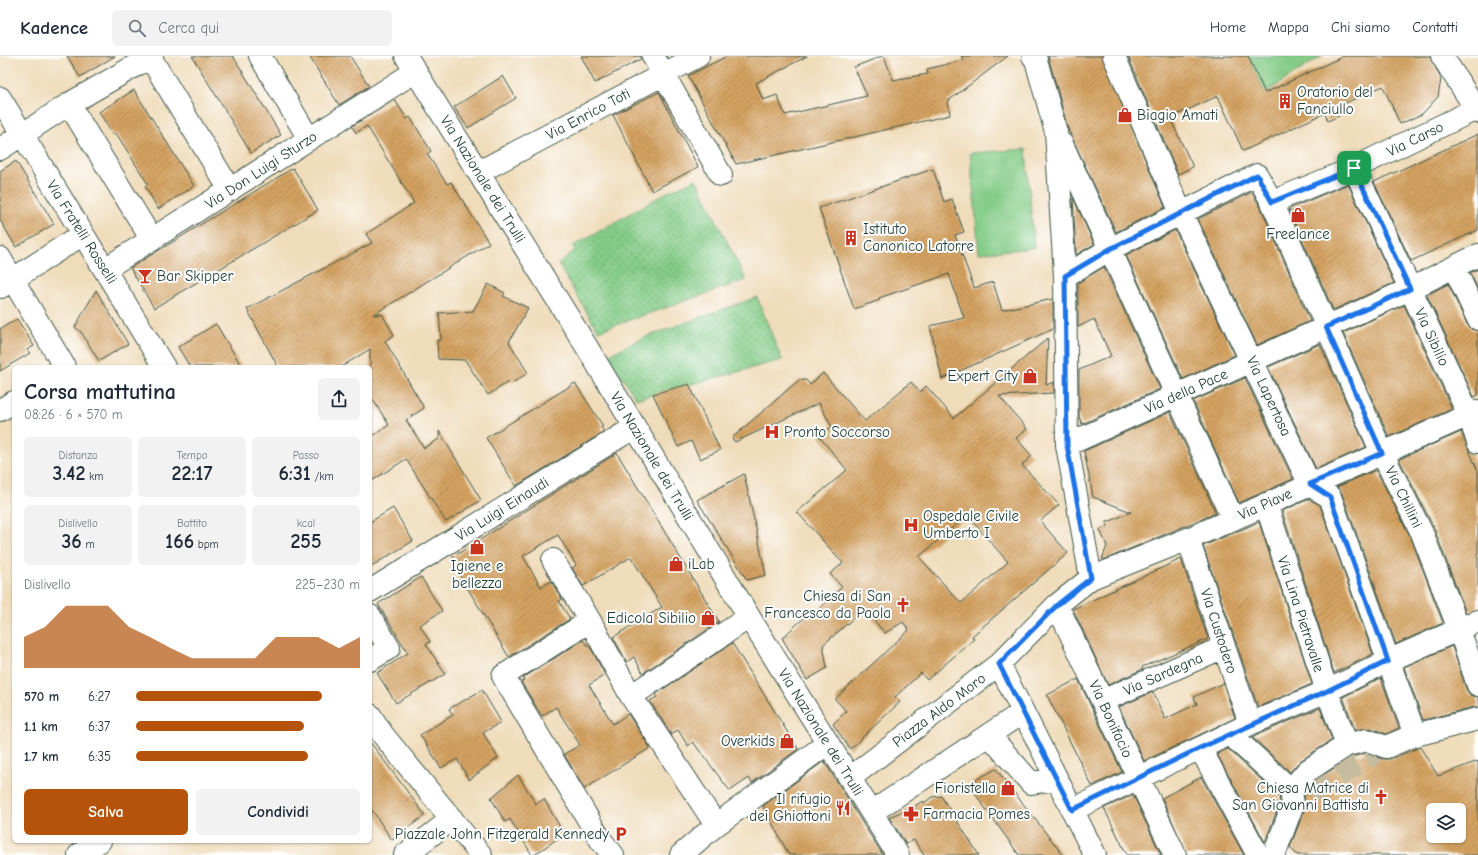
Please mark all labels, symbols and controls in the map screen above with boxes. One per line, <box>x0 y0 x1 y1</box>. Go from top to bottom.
search box <box>112 10 392 46</box>
text: Kadence <box>20 17 88 39</box>
icon: search <box>126 17 148 39</box>
text: Cerca qui <box>158 19 219 37</box>
text: Home <box>1210 19 1246 36</box>
text: Mappa <box>1268 19 1309 36</box>
text: Chi siamo <box>1331 19 1390 36</box>
text: Contatti <box>1412 19 1458 36</box>
place label: Oratorio del Fanciullo <box>1297 83 1373 118</box>
street label: Via Enrico Toti <box>543 84 633 144</box>
building icon: Oratorio del Fanciullo <box>1276 92 1294 110</box>
shop icon: Biagio Amati <box>1116 106 1134 124</box>
place label: Biagio Amati <box>1137 106 1218 124</box>
street label: Via Nazionale dei Trulli <box>436 112 530 246</box>
street label: Via Carso <box>1384 117 1447 161</box>
street label: Via Don Luigi Sturzo <box>202 127 320 213</box>
pin <box>1337 151 1371 185</box>
icon: arrive <box>1343 157 1365 179</box>
street label: Via Fratelli Rosselli <box>43 177 121 287</box>
shop icon: Freelance <box>1289 206 1307 224</box>
place label: Istituto Canonico Latorre <box>863 220 974 255</box>
place label: Freelance <box>1266 225 1330 243</box>
building icon: Istituto Canonico Latorre <box>842 229 860 247</box>
bar icon: Bar Skipper <box>136 267 154 285</box>
place label: Bar Skipper <box>157 267 233 285</box>
street label: Via Sibilio <box>1411 305 1453 369</box>
street label: Via Lapertosa <box>1243 353 1295 439</box>
street label: Via della Pace <box>1142 364 1231 417</box>
place label: Expert City <box>948 367 1018 385</box>
shop icon: Expert City <box>1021 367 1039 385</box>
button: share <box>318 378 360 420</box>
text: Corsa mattutina <box>24 379 176 405</box>
street label: Via Nazionale dei Trulli <box>606 388 698 524</box>
text: 08:26 · 6 × 570 m <box>24 407 123 422</box>
hospital icon: Pronto Soccorso <box>763 423 781 441</box>
place label: Pronto Soccorso <box>784 423 890 441</box>
text: Distanza <box>59 449 97 462</box>
text: Tempo <box>176 449 208 462</box>
text: Passo <box>293 449 319 462</box>
text: 3.42 <box>53 462 85 485</box>
text: 22:17 <box>172 462 212 485</box>
text: 6:31 <box>278 462 311 485</box>
street label: Via Chillini <box>1381 463 1427 531</box>
text: km <box>85 470 103 483</box>
text: /km <box>311 470 334 483</box>
street label: Via Luigi Einaudi <box>452 473 552 545</box>
street label: Via Piave <box>1235 484 1295 524</box>
place label: Ospedale Civile Umberto I <box>923 507 1019 542</box>
hospital icon: Ospedale Civile Umberto I <box>902 516 920 534</box>
text: Dislivello <box>58 517 98 530</box>
text: Battito <box>177 517 207 530</box>
text: kcal <box>297 517 315 530</box>
text: 36 <box>61 530 82 553</box>
text: 166 <box>165 530 194 553</box>
text: 255 <box>290 530 322 553</box>
text: m <box>82 538 95 551</box>
text: bpm <box>194 538 219 551</box>
shop icon: Igiene e bellezza <box>468 538 486 556</box>
street label: Via Lina Pietravalle <box>1274 554 1328 675</box>
shop icon: iLab <box>667 555 685 573</box>
place label: iLab <box>688 555 714 573</box>
place label: Igiene e bellezza <box>450 557 504 592</box>
text: Dislivello <box>24 577 71 592</box>
text: 225–230 m <box>295 577 360 592</box>
street label: Via Custodero <box>1197 586 1241 676</box>
place label: Chiesa di San Francesco da Paola <box>764 587 891 622</box>
church icon: Chiesa di San Francesco da Paola <box>894 596 912 614</box>
place label: Edicola Sibilio <box>607 609 696 627</box>
shop icon: Edicola Sibilio <box>699 609 717 627</box>
street label: Via Sardegna <box>1120 648 1206 700</box>
street label: Via Nazionale dei Trulli <box>774 665 868 799</box>
street label: Piazza Aldo Moro <box>889 669 989 751</box>
street label: Via Bonifacio <box>1085 677 1137 761</box>
text: 570 m <box>24 689 59 704</box>
text: 6:27 <box>88 689 110 704</box>
text: 1.1 km <box>24 719 58 734</box>
text: 6:37 <box>88 719 110 734</box>
place label: Overkids <box>721 732 775 750</box>
shop icon: Overkids <box>778 732 796 750</box>
text: 1.7 km <box>24 749 59 764</box>
text: 6:35 <box>88 749 111 764</box>
place label: Fioristella <box>935 779 996 797</box>
shop icon: Fioristella <box>999 779 1017 797</box>
place label: Chiesa Matrice di San Giovanni Battista <box>1232 779 1369 814</box>
church icon: Chiesa Matrice di San Giovanni Battista <box>1372 788 1390 806</box>
button: Salva <box>24 789 188 835</box>
button: Condividi <box>196 789 360 835</box>
place label: Il rifugio dei Ghiottoni <box>749 790 831 825</box>
restaurant icon: Il rifugio dei Ghiottoni <box>834 799 852 817</box>
map controls <box>1426 803 1466 843</box>
button: layers <box>1426 803 1466 843</box>
pharmacy icon: Farmacia Pomes <box>902 805 920 823</box>
place label: Farmacia Pomes <box>923 805 1030 823</box>
place label: Piazzale John Fitzgerald Kennedy <box>395 825 609 843</box>
parking icon: Piazzale John Fitzgerald Kennedy <box>612 825 630 843</box>

